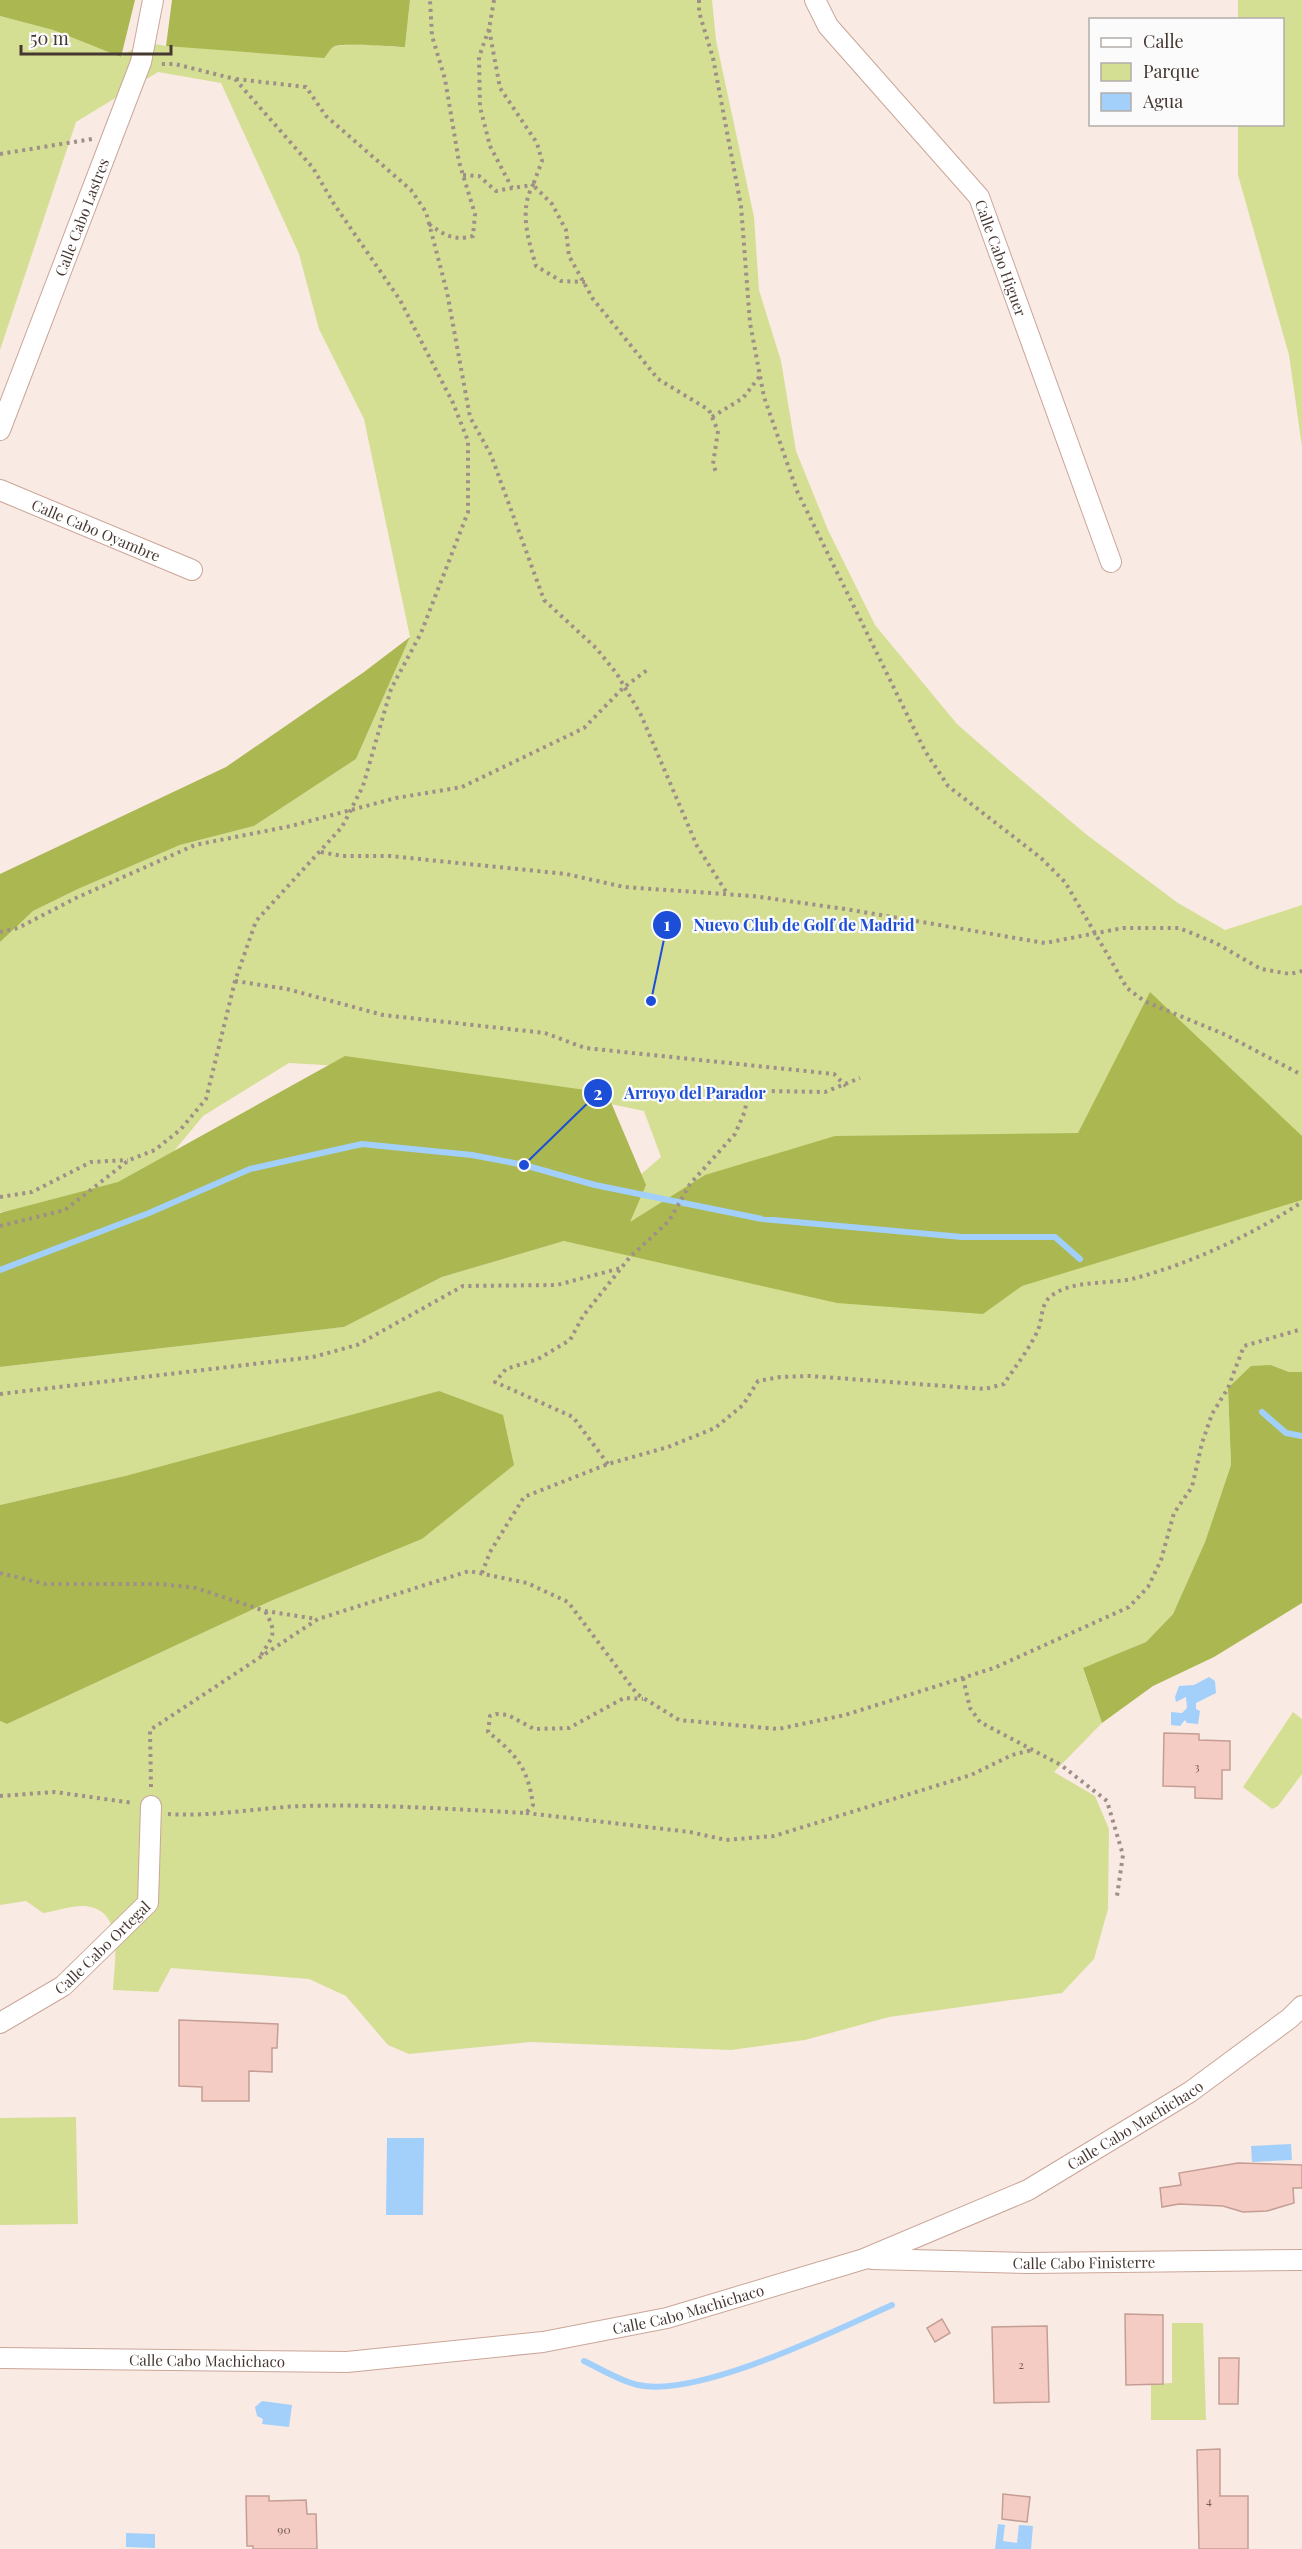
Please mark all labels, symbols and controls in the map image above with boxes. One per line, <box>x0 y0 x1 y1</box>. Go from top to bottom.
scale bar <box>21 18 171 56</box>
legend <box>1089 18 1284 126</box>
text: 50 m <box>30 26 69 50</box>
text: Calle <box>1143 29 1184 53</box>
text: Parque <box>1143 59 1200 83</box>
text: Agua <box>1142 89 1183 113</box>
street label: Calle Cabo Lastres <box>50 155 113 279</box>
street label: Calle Cabo Higuer <box>971 197 1031 319</box>
street label: Calle Cabo Oyambre <box>29 494 163 566</box>
callout: Nuevo Club de Golf de Madrid <box>652 908 927 942</box>
text: 1 <box>664 912 671 936</box>
text: Nuevo Club de Golf de Madrid <box>694 914 915 935</box>
callout: Arroyo del Parador <box>583 1076 778 1110</box>
text: 2 <box>593 1081 603 1105</box>
text: Arroyo del Parador <box>623 1082 766 1103</box>
house number: 3 <box>1194 1758 1200 1774</box>
street label: Calle Cabo Ortegal <box>51 1896 154 1999</box>
street label: Calle Cabo Machichaco <box>1063 2076 1207 2174</box>
street label: Calle Cabo Finisterre <box>1012 2252 1155 2273</box>
street label: Calle Cabo Machichaco <box>611 2280 766 2338</box>
street label: Calle Cabo Machichaco <box>129 2349 285 2371</box>
house number: 2 <box>1018 2356 1024 2372</box>
house number: 4 <box>1206 2492 1212 2508</box>
house number: 90 <box>277 2521 291 2537</box>

